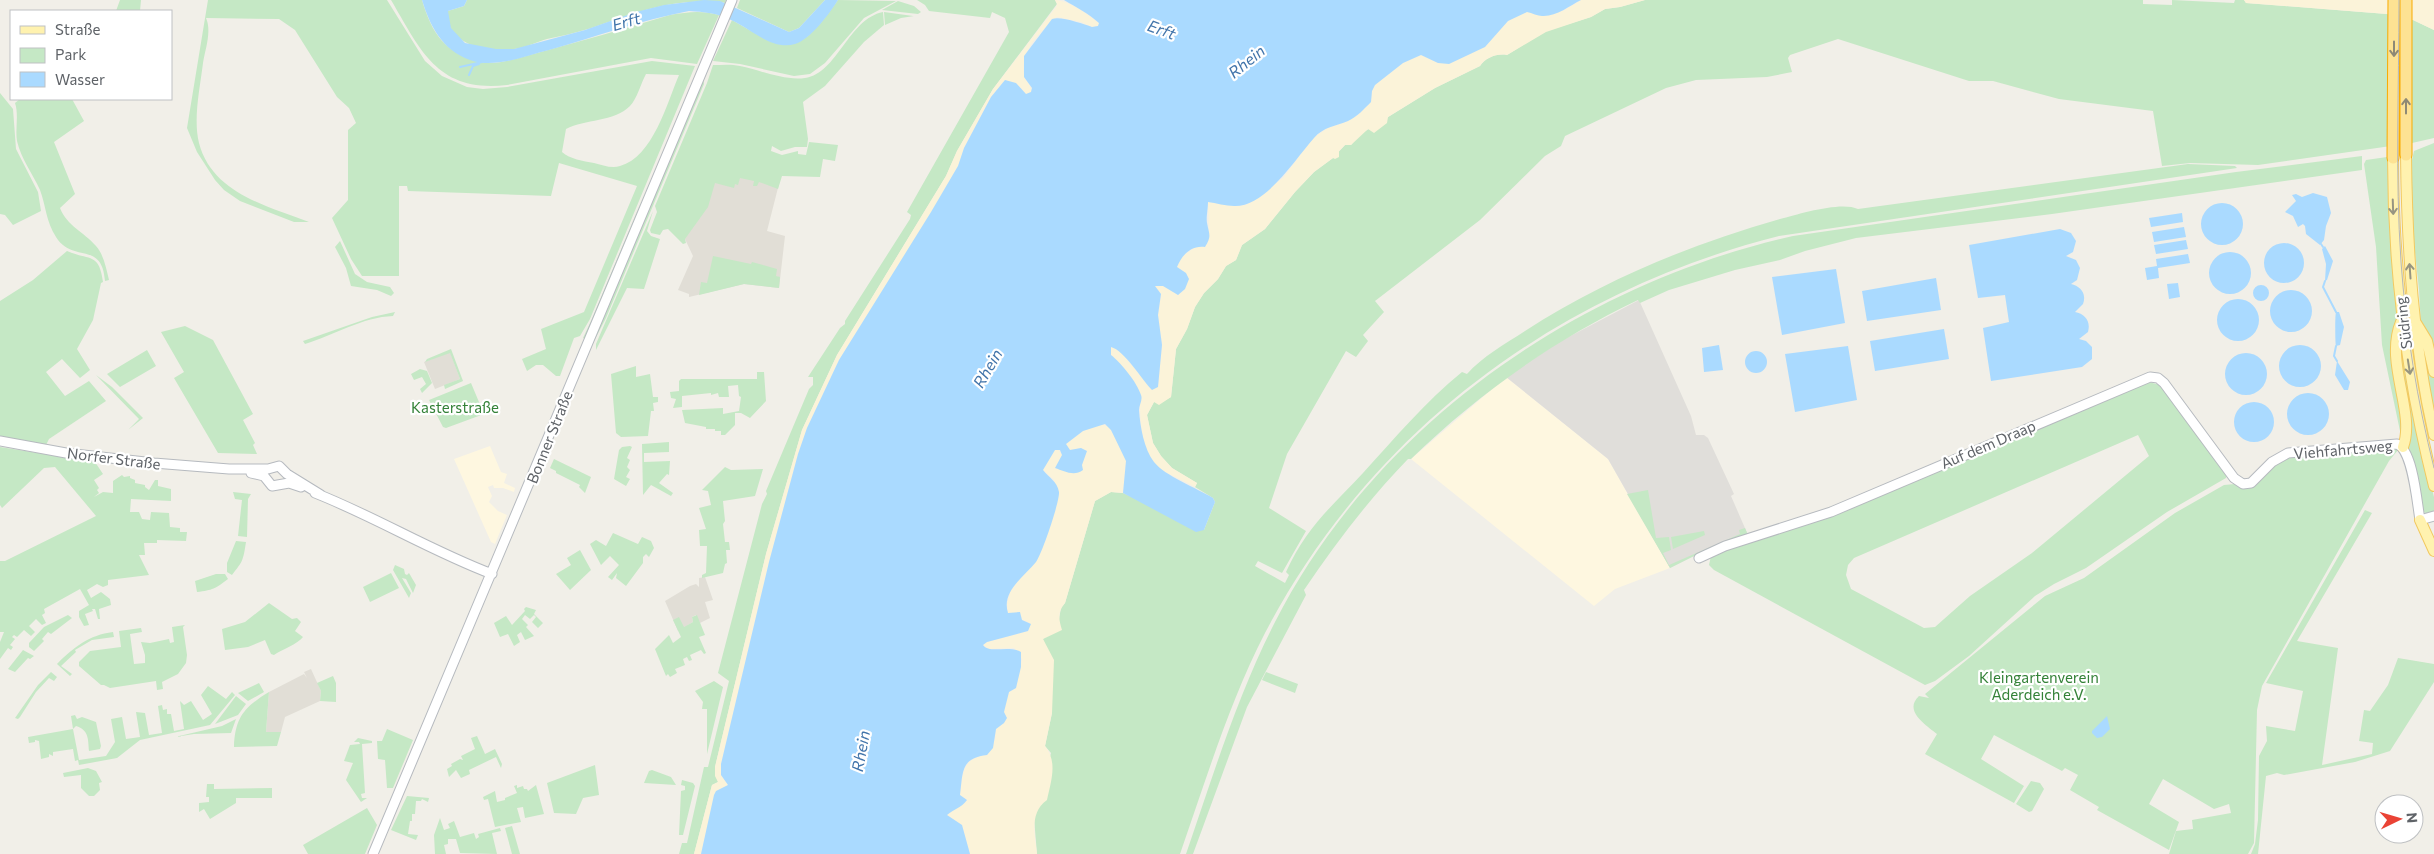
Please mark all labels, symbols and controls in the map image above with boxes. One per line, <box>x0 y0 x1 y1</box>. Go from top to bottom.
water label: Erft <box>610 8 643 34</box>
legend <box>10 10 172 100</box>
water label: Erft <box>1145 15 1179 43</box>
text: Straße <box>55 20 101 38</box>
one-way arrow <box>2389 40 2399 56</box>
water label: Rhein <box>1224 41 1268 81</box>
text: Park <box>55 45 86 63</box>
text: Wasser <box>55 70 105 88</box>
one-way arrow <box>2401 99 2411 115</box>
one-way arrow <box>2389 198 2398 214</box>
one-way arrow <box>2406 263 2415 279</box>
street label: Südring <box>2391 296 2415 350</box>
water label: Rhein <box>968 345 1006 391</box>
one-way arrow <box>2404 359 2414 375</box>
street label: Bonner Straße <box>522 388 576 486</box>
park label: Kasterstraße <box>411 398 499 416</box>
street label: Auf dem Draap <box>1938 416 2038 472</box>
street label: Viehfahrtsweg <box>2293 436 2393 462</box>
street label: Norfer Straße <box>66 443 162 473</box>
park label: Kleingartenverein Aderdeich e.V. <box>1979 668 2099 703</box>
water label: Rhein <box>847 729 873 773</box>
north arrow <box>2374 794 2424 844</box>
text: N <box>2404 812 2421 824</box>

